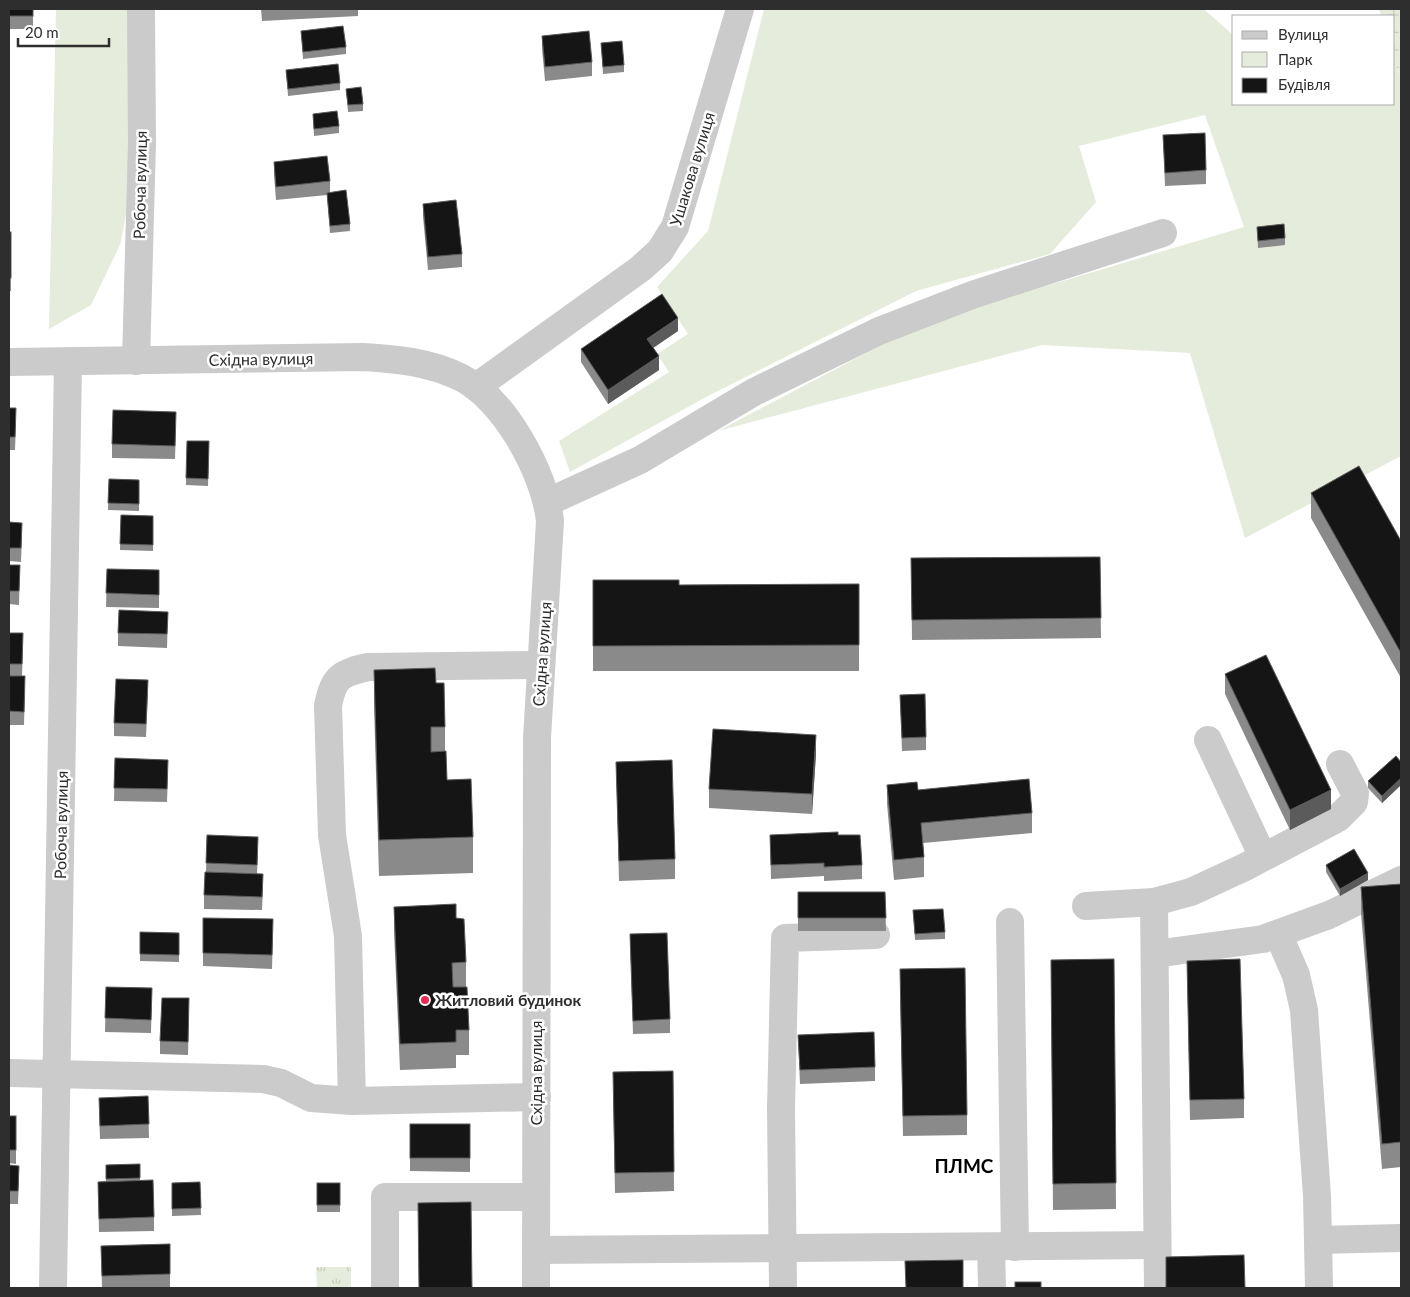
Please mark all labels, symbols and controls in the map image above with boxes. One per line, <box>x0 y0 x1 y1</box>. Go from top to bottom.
scale bar <box>18 15 109 47</box>
legend <box>1232 15 1395 105</box>
text: 20 m <box>25 23 59 41</box>
text: Вулиця <box>1278 25 1328 43</box>
text: Парк <box>1278 50 1313 68</box>
text: Будівля <box>1278 75 1330 93</box>
street label: Ушакова вулиця <box>665 109 718 228</box>
street label: Робоча вулиця <box>129 131 150 239</box>
street label: Східна вулиця <box>208 348 314 369</box>
street label: Східна вулиця <box>528 601 555 707</box>
street label: Робоча вулиця <box>50 771 71 879</box>
place label: Житловий будинок <box>435 990 582 1009</box>
marker: Житловий будинок <box>419 994 431 1006</box>
street label: Східна вулиця <box>526 1021 545 1125</box>
district label: ПЛМС <box>935 1154 994 1177</box>

